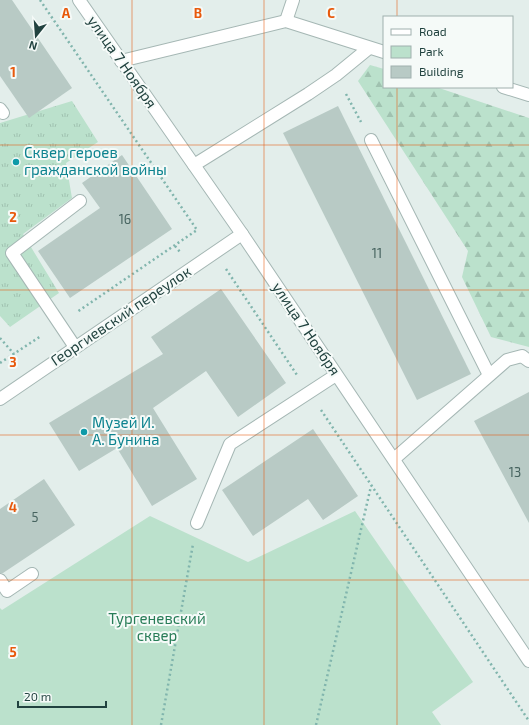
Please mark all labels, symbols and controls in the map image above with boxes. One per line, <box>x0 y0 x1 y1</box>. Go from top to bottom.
text: A <box>62 5 71 21</box>
text: B <box>194 5 202 21</box>
text: C <box>327 5 335 21</box>
street label: улица 7 Ноября <box>84 12 161 112</box>
north arrow <box>16 16 56 56</box>
legend <box>383 16 513 88</box>
text: Road <box>419 24 447 38</box>
text: N <box>27 39 39 53</box>
text: Park <box>419 44 444 58</box>
text: 1 <box>10 64 16 80</box>
text: Building <box>419 64 464 78</box>
place label: Сквер героев гражданской войны <box>24 143 167 178</box>
marker: Сквер героев гражданской войны <box>11 157 21 167</box>
text: 2 <box>9 209 17 225</box>
house number: 16 <box>119 211 131 227</box>
house number: 11 <box>372 245 382 261</box>
street label: Георгиевский переулок <box>47 261 195 370</box>
street label: улица 7 Ноября <box>268 278 345 379</box>
text: 3 <box>9 354 17 370</box>
place label: Музей И. А. Бунина <box>92 413 160 449</box>
marker: Музей И. А. Бунина <box>79 427 89 437</box>
house number: 13 <box>509 464 521 480</box>
text: 4 <box>9 499 17 515</box>
house number: 5 <box>32 509 39 525</box>
park label: Тургеневский сквер <box>108 609 206 644</box>
text: 5 <box>9 644 17 660</box>
scale bar <box>18 683 106 709</box>
text: 20 m <box>24 689 51 703</box>

